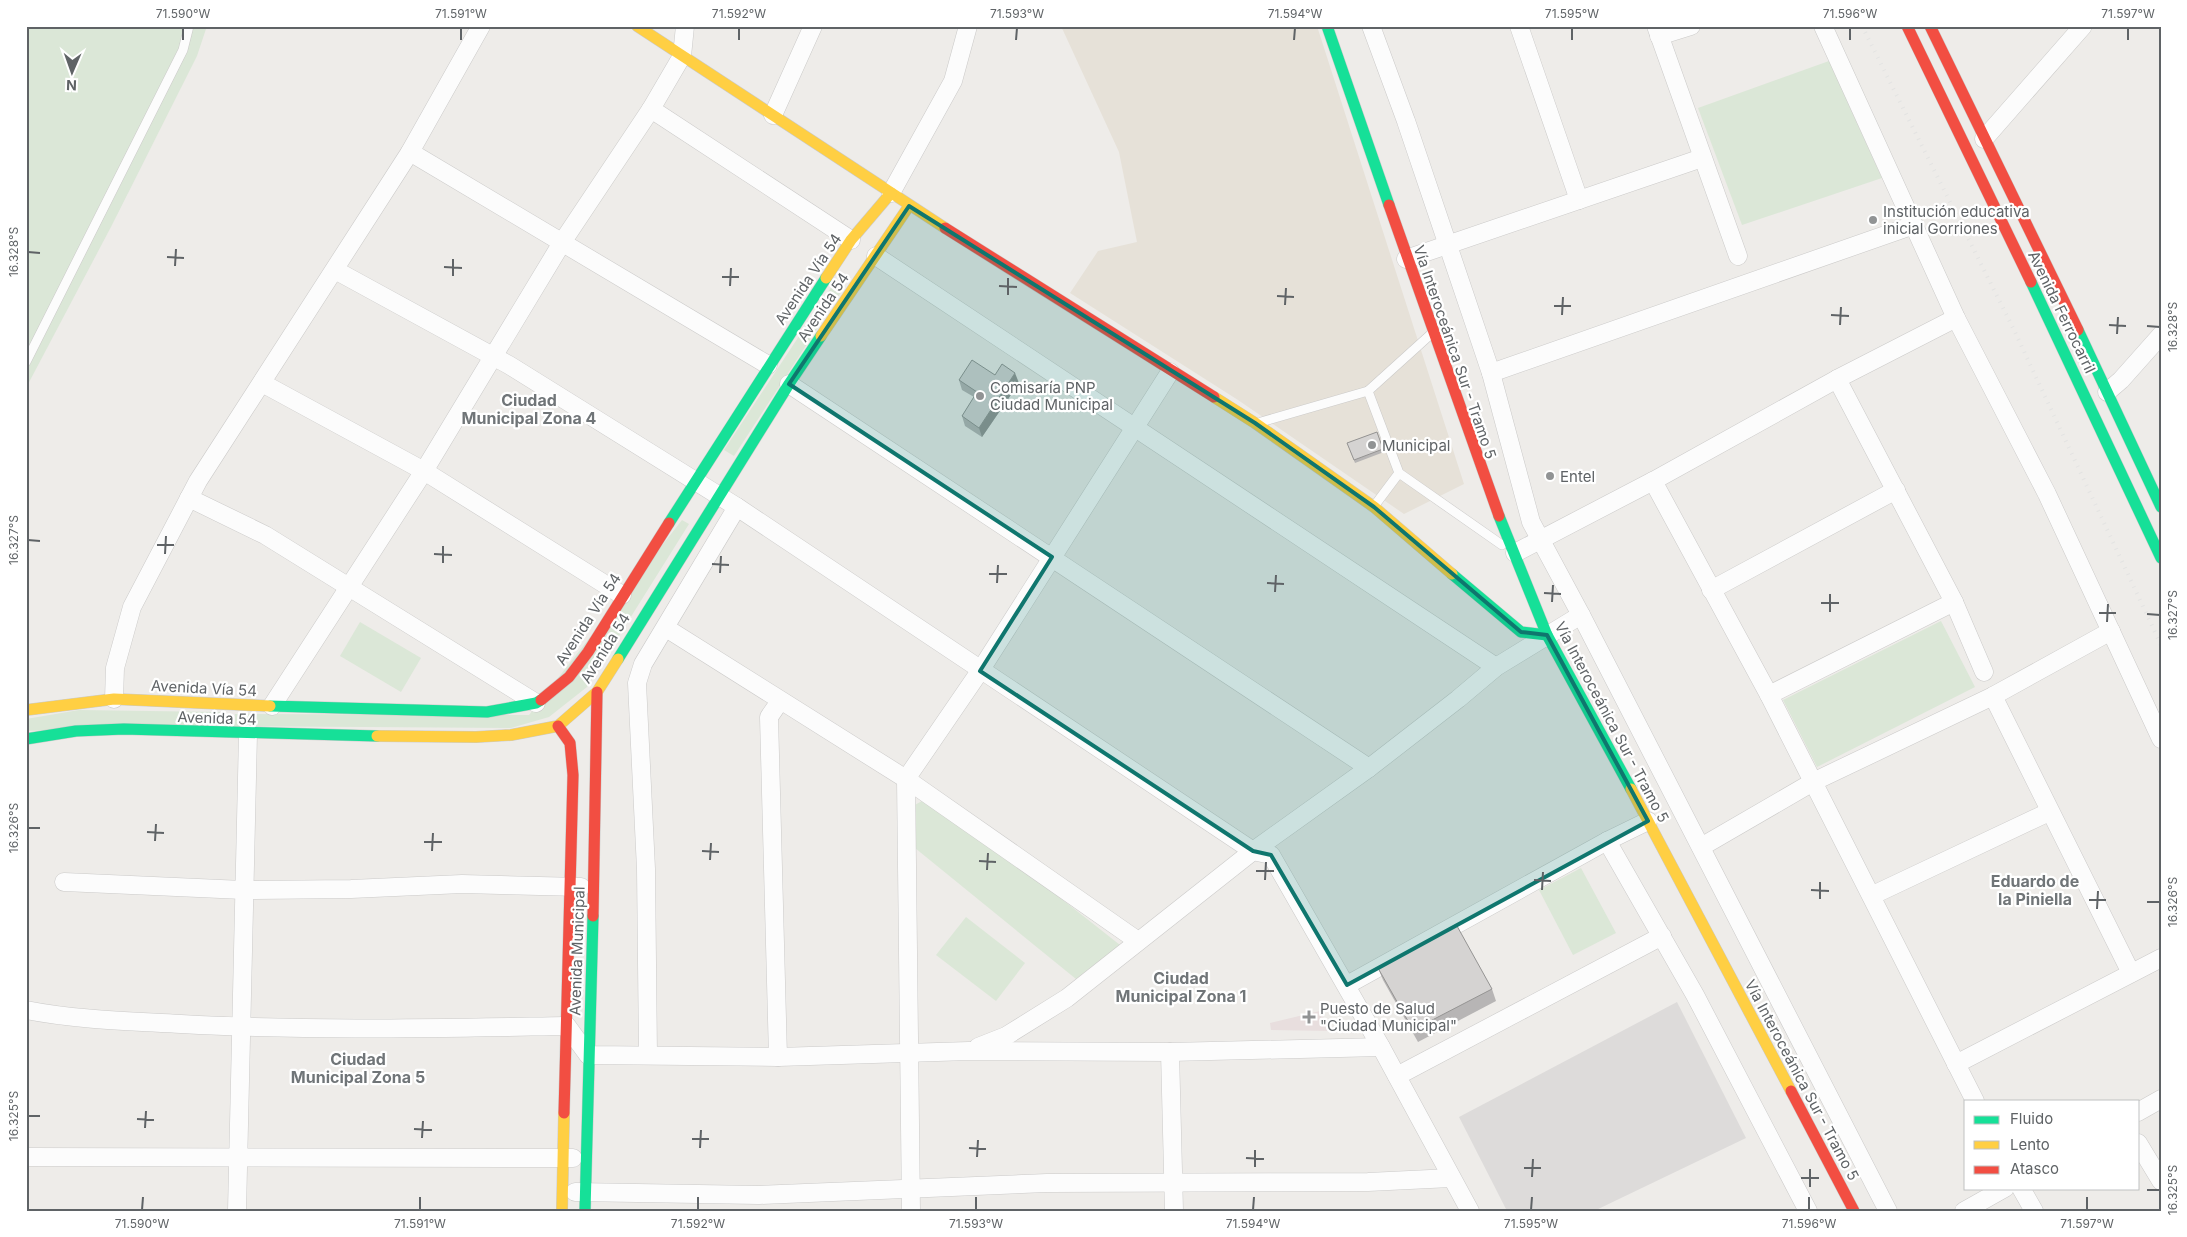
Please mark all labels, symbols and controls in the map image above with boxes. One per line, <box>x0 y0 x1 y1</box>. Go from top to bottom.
text: 71.590°W <box>156 6 210 21</box>
text: 71.591°W <box>435 6 487 21</box>
text: 71.592°W <box>712 6 766 21</box>
text: 71.593°W <box>990 6 1044 21</box>
text: 71.594°W <box>1268 6 1322 21</box>
text: 71.595°W <box>1545 6 1599 21</box>
text: 71.596°W <box>1823 6 1877 21</box>
text: 71.597°W <box>2101 6 2155 21</box>
north arrow <box>48 48 98 98</box>
text: N <box>66 77 77 94</box>
place label: Institución educativa inicial Gorriones <box>1883 202 2030 238</box>
marker: Institución educativa inicial Gorriones <box>1867 214 1879 226</box>
text: 16.328°S <box>6 227 21 277</box>
street label: Avenida Vía 54 <box>770 230 846 328</box>
street label: Vía Interoceánica Sur - Tramo 5 <box>1409 243 1501 461</box>
street label: Avenida Ferrocarril <box>2024 248 2100 376</box>
street label: Avenida 54 <box>793 269 853 345</box>
text: 16.328°S <box>2165 302 2180 352</box>
place label: Comisaría PNP Ciudad Municipal <box>990 378 1113 414</box>
district label: Ciudad Municipal Zona 4 <box>462 390 597 428</box>
marker: Comisaría PNP Ciudad Municipal <box>974 390 986 402</box>
place label: Municipal <box>1382 436 1451 455</box>
marker: Municipal <box>1366 439 1378 451</box>
place label: Entel <box>1560 467 1595 486</box>
marker: Entel <box>1544 470 1556 482</box>
text: 16.327°S <box>6 515 21 565</box>
street label: Avenida Vía 54 <box>551 569 625 669</box>
text: 16.327°S <box>2165 590 2180 640</box>
street label: Avenida 54 <box>576 609 634 687</box>
street label: Vía Interoceánica Sur - Tramo 5 <box>1551 618 1673 826</box>
street label: Avenida Vía 54 <box>151 676 257 700</box>
street label: Avenida 54 <box>177 707 257 729</box>
text: 16.326°S <box>6 803 21 853</box>
district label: Eduardo de la Piniella <box>1991 871 2079 909</box>
text: 16.326°S <box>2165 877 2180 927</box>
street label: Avenida Municipal <box>565 886 589 1016</box>
district label: Ciudad Municipal Zona 1 <box>1116 968 1246 1006</box>
street label: Vía Interoceánica Sur - Tramo 5 <box>1741 976 1863 1184</box>
place label: Puesto de Salud "Ciudad Municipal" <box>1320 999 1457 1035</box>
marker: Puesto de Salud "Ciudad Municipal" <box>1302 1010 1316 1024</box>
district label: Ciudad Municipal Zona 5 <box>291 1049 425 1087</box>
text: 16.325°S <box>6 1091 21 1141</box>
legend <box>1964 1100 2140 1190</box>
text: Fluido <box>2010 1109 2053 1128</box>
text: Lento <box>2010 1135 2050 1154</box>
text: Atasco <box>2010 1159 2059 1178</box>
text: 16.325°S <box>2165 1165 2180 1215</box>
text: 71.590°W <box>115 1216 169 1231</box>
text: 71.591°W <box>394 1216 446 1231</box>
text: 71.592°W <box>671 1216 725 1231</box>
text: 71.593°W <box>949 1216 1003 1231</box>
text: 71.594°W <box>1226 1216 1280 1231</box>
text: 71.595°W <box>1504 1216 1558 1231</box>
text: 71.596°W <box>1782 1216 1836 1231</box>
text: 71.597°W <box>2060 1216 2114 1231</box>

